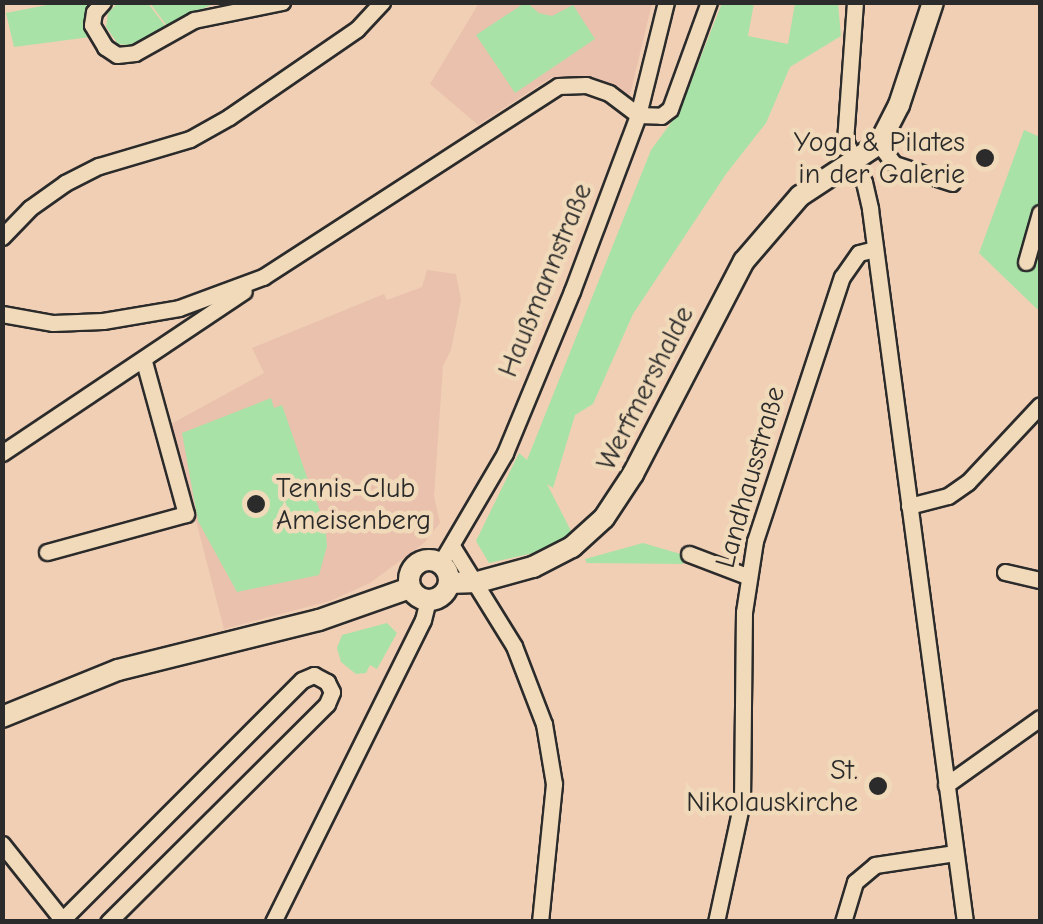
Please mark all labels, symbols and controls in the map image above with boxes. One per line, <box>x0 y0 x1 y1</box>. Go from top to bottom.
place label: Yoga & Pilates in der Galerie <box>794 125 965 191</box>
marker: Yoga & Pilates in der Galerie <box>974 147 996 169</box>
street label: Haußmannstraße <box>491 178 599 382</box>
street label: Werfmershalde <box>589 300 701 476</box>
street label: Landhausstraße <box>708 382 792 572</box>
place label: Tennis-Club Ameisenberg <box>276 471 431 537</box>
marker: Tennis-Club Ameisenberg <box>245 493 267 515</box>
place label: St. Nikolauskirche <box>686 753 858 819</box>
marker: St. Nikolauskirche <box>867 775 889 797</box>

